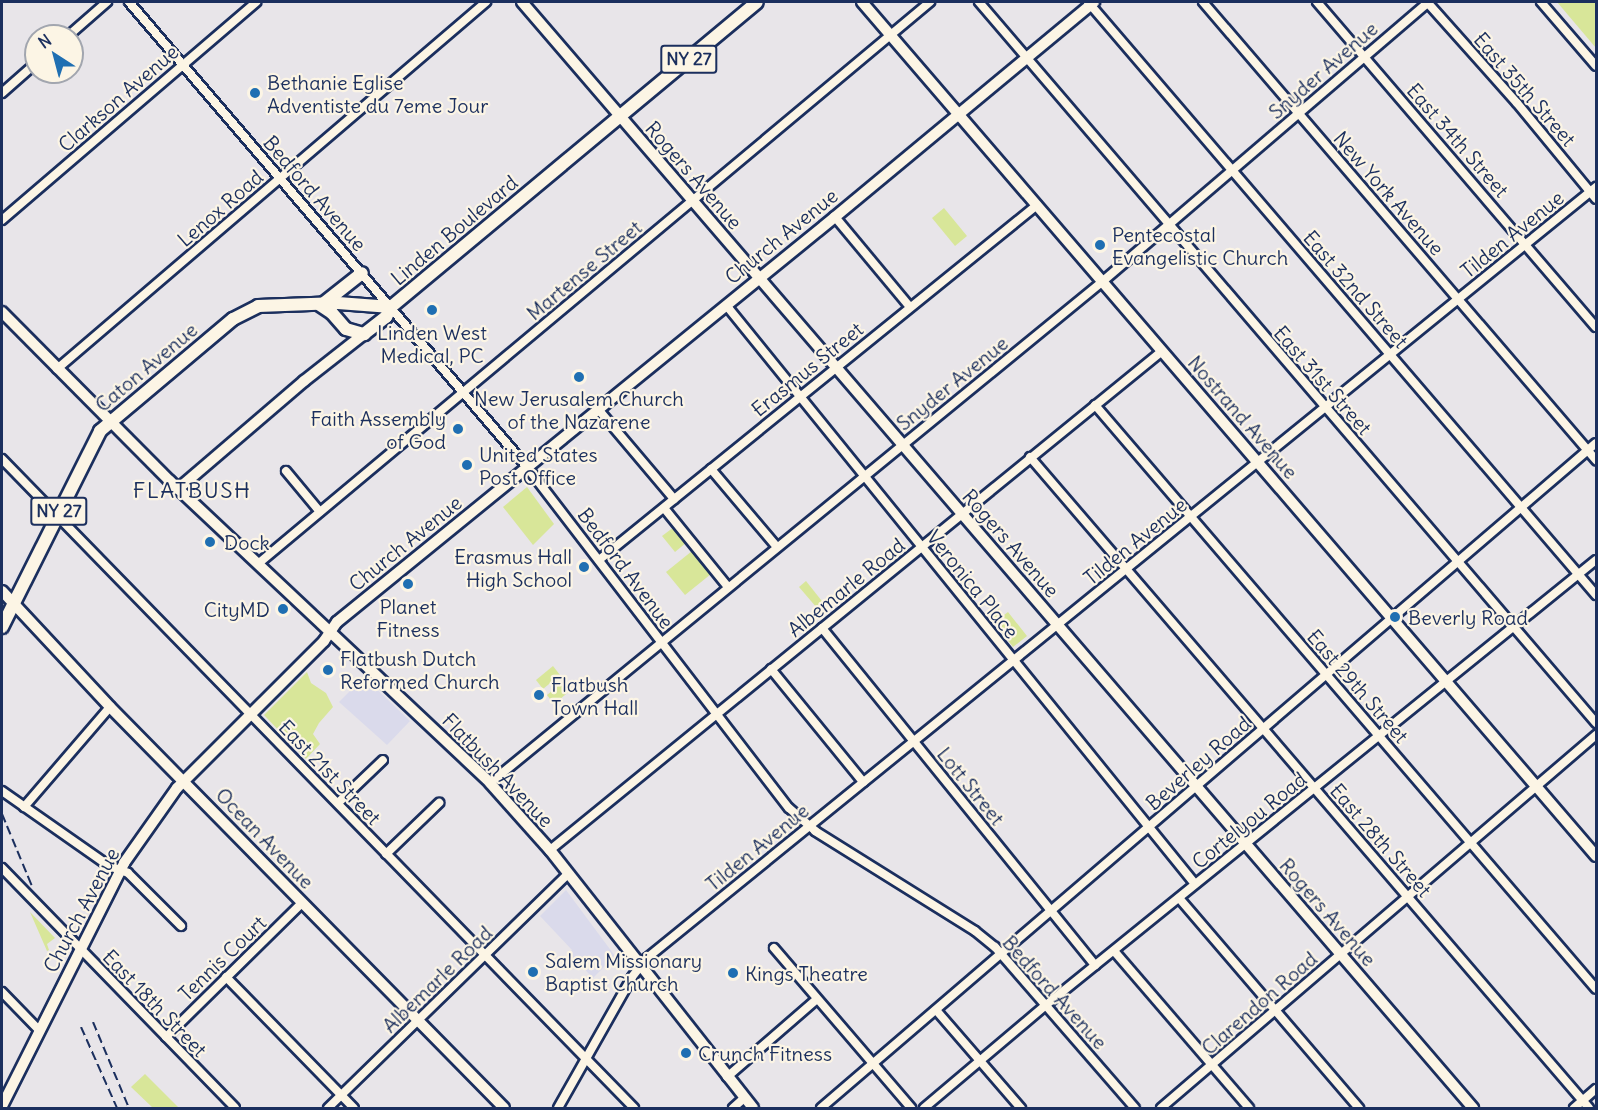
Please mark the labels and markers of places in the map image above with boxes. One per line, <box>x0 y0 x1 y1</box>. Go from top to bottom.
place label: Bethanie Eglise Adventiste du 7eme Jour <box>267 70 488 117</box>
marker: Bethanie Eglise Adventiste du 7eme Jour <box>248 86 262 100</box>
place label: Pentecostal Evangelistic Church <box>1112 222 1288 269</box>
marker: Pentecostal Evangelistic Church <box>1093 238 1107 252</box>
marker: Linden West Medical, PC <box>423 301 441 319</box>
place label: Linden West Medical, PC <box>377 321 487 368</box>
marker: New Jerusalem Church of the Nazarene <box>572 370 586 384</box>
place label: New Jerusalem Church of the Nazarene <box>474 386 684 433</box>
place label: Faith Assembly of God <box>310 406 446 453</box>
marker: Faith Assembly of God <box>451 422 465 436</box>
place label: United States Post Office <box>479 442 598 489</box>
marker: United States Post Office <box>460 458 474 472</box>
place label: Dock <box>224 530 270 554</box>
marker: Dock <box>201 533 219 551</box>
place label: Erasmus Hall High School <box>454 544 572 591</box>
marker: Erasmus Hall High School <box>577 560 591 574</box>
marker: Planet Fitness <box>401 577 415 591</box>
place label: Planet Fitness <box>376 594 440 641</box>
place label: CityMD <box>204 597 270 621</box>
marker: CityMD <box>274 600 292 618</box>
place label: Beverly Road <box>1408 605 1528 629</box>
marker: Beverly Road <box>1386 608 1404 626</box>
place label: Flatbush Dutch Reformed Church <box>340 646 500 693</box>
marker: Flatbush Dutch Reformed Church <box>321 663 335 677</box>
place label: Flatbush Town Hall <box>551 672 638 719</box>
marker: Flatbush Town Hall <box>532 688 546 702</box>
place label: Salem Missionary Baptist Church <box>545 948 702 995</box>
place label: Kings Theatre <box>745 961 868 985</box>
marker: Salem Missionary Baptist Church <box>526 965 540 979</box>
marker: Kings Theatre <box>726 966 740 980</box>
place label: Crunch Fitness <box>698 1041 832 1065</box>
marker: Crunch Fitness <box>679 1046 693 1060</box>

